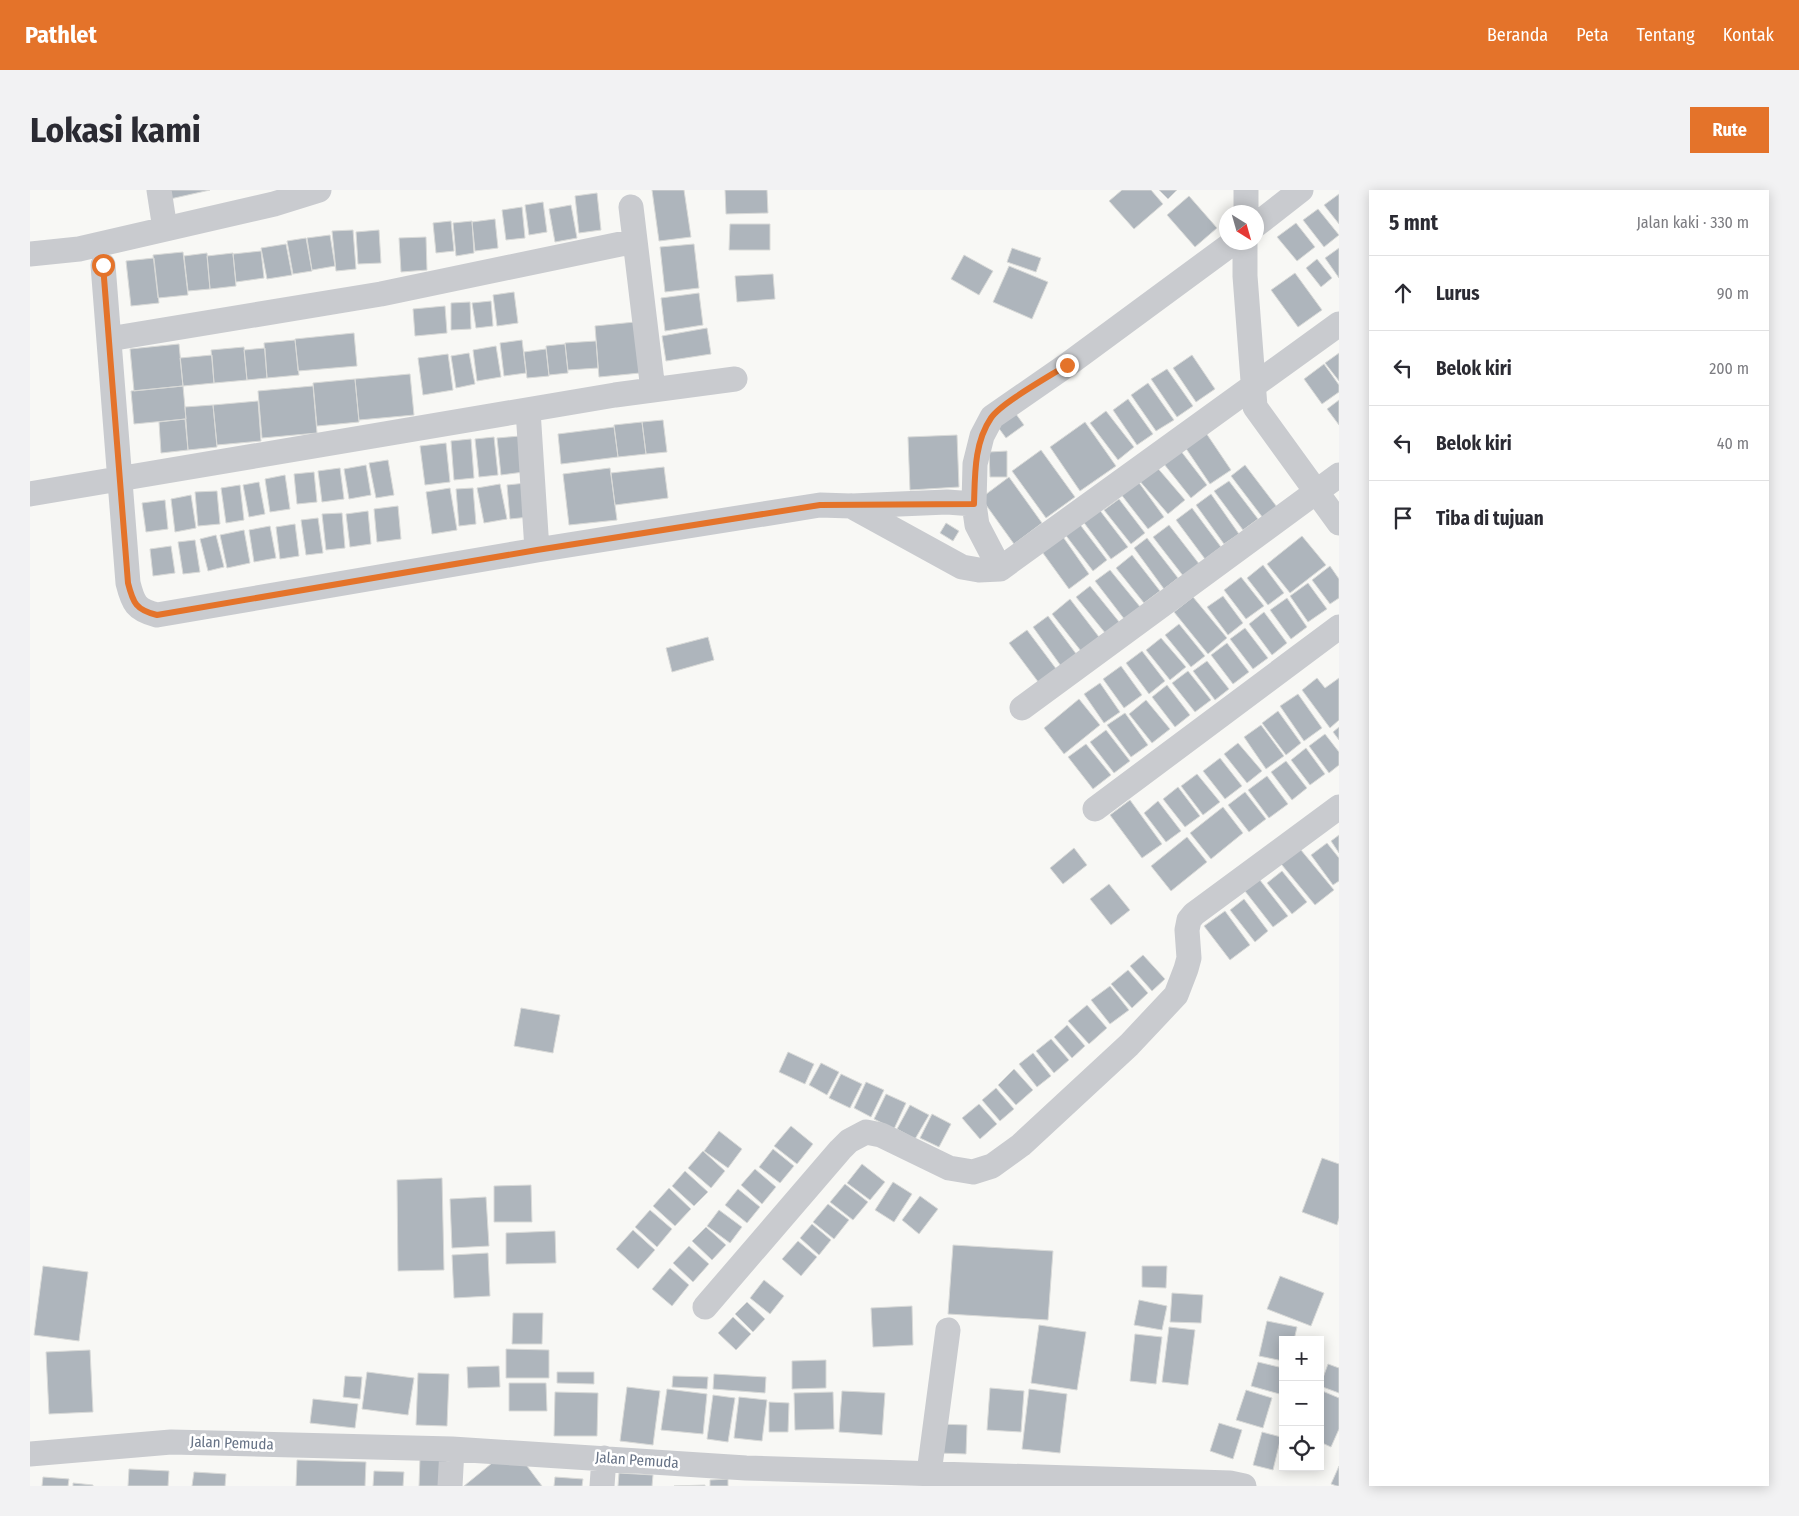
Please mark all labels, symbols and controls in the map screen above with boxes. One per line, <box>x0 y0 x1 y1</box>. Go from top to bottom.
text: Pathlet <box>25 21 97 49</box>
text: Beranda <box>1487 24 1548 46</box>
text: Peta <box>1576 24 1609 46</box>
text: Tentang <box>1637 24 1695 46</box>
text: Kontak <box>1723 24 1774 46</box>
button: Rute <box>1690 107 1769 153</box>
text: Lokasi kami <box>30 109 201 151</box>
north arrow <box>1219 205 1264 250</box>
text: 5 mnt <box>1389 210 1438 236</box>
text: Jalan kaki · 330 m <box>1636 213 1749 232</box>
route start <box>92 254 115 277</box>
icon: ahead <box>1389 279 1417 307</box>
text: Lurus <box>1436 282 1480 305</box>
text: 90 m <box>1717 284 1749 303</box>
route end <box>1056 354 1079 377</box>
icon: left <box>1389 354 1417 382</box>
text: Belok kiri <box>1436 357 1512 380</box>
text: 200 m <box>1709 359 1749 378</box>
icon: left <box>1389 429 1417 457</box>
text: Belok kiri <box>1436 432 1512 455</box>
text: 40 m <box>1717 434 1749 453</box>
icon: arrive <box>1389 504 1417 532</box>
text: Tiba di tujuan <box>1436 507 1544 530</box>
map controls <box>1279 1336 1324 1471</box>
button: + <box>1279 1336 1324 1381</box>
button: − <box>1279 1381 1324 1426</box>
button: locate <box>1279 1426 1324 1471</box>
street label: Jalan Pemuda <box>190 1433 274 1453</box>
street label: Jalan Pemuda <box>595 1448 679 1472</box>

